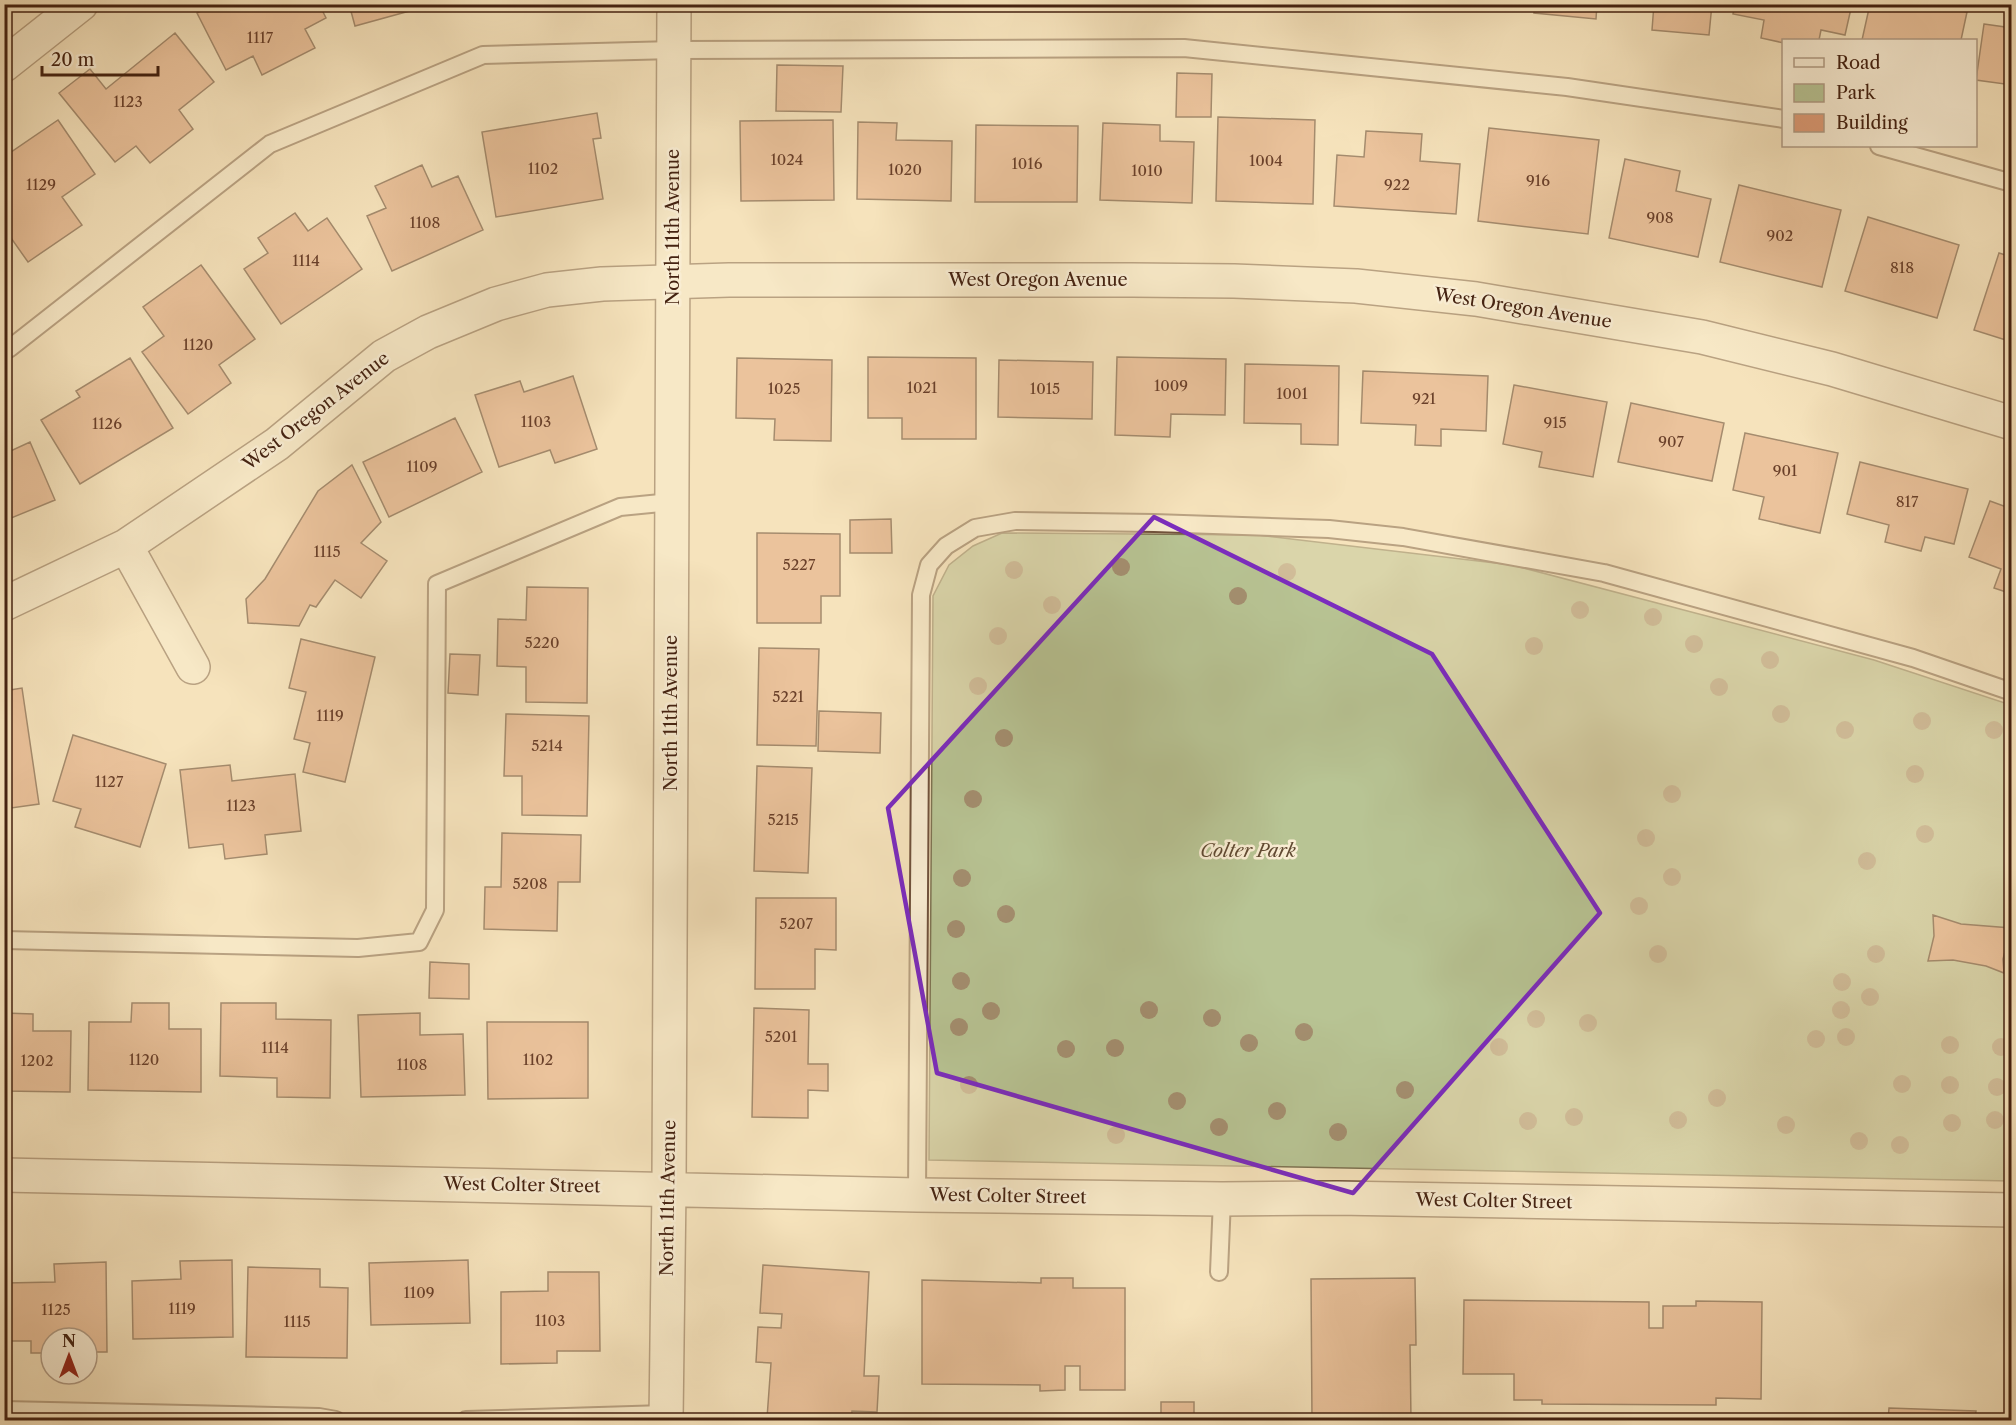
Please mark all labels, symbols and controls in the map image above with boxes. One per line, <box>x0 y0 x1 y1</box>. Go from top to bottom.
house number: 1117 <box>247 28 274 47</box>
scale bar <box>42 39 158 77</box>
legend <box>1782 39 1977 147</box>
text: 20 m <box>51 49 95 71</box>
text: Road <box>1836 52 1881 74</box>
text: Park <box>1836 82 1877 104</box>
house number: 1123 <box>113 92 143 111</box>
text: Building <box>1836 112 1908 134</box>
street label: North 11th Avenue <box>662 149 684 305</box>
house number: 1024 <box>770 150 804 169</box>
house number: 1004 <box>1249 151 1283 170</box>
house number: 1016 <box>1012 154 1043 173</box>
house number: 1102 <box>528 159 558 178</box>
house number: 1020 <box>888 160 922 179</box>
house number: 1010 <box>1131 161 1163 180</box>
house number: 916 <box>1526 171 1550 190</box>
house number: 1129 <box>26 175 56 194</box>
house number: 922 <box>1384 175 1410 194</box>
house number: 908 <box>1646 208 1674 227</box>
house number: 1108 <box>409 213 441 232</box>
house number: 902 <box>1767 226 1793 245</box>
house number: 1114 <box>292 251 320 270</box>
house number: 818 <box>1890 258 1914 277</box>
street label: West Oregon Avenue <box>947 269 1128 291</box>
street label: West Oregon Avenue <box>1432 283 1613 333</box>
house number: 1120 <box>183 335 213 354</box>
street label: West Oregon Avenue <box>238 347 393 475</box>
house number: 1009 <box>1154 376 1188 395</box>
house number: 1021 <box>907 378 938 397</box>
house number: 1025 <box>768 379 800 398</box>
house number: 1015 <box>1030 379 1060 398</box>
house number: 1001 <box>1276 384 1308 403</box>
house number: 921 <box>1412 389 1437 408</box>
house number: 1103 <box>521 412 551 431</box>
house number: 915 <box>1543 413 1567 432</box>
house number: 1126 <box>92 414 122 433</box>
house number: 907 <box>1658 432 1684 451</box>
house number: 1109 <box>407 457 437 476</box>
house number: 901 <box>1773 461 1798 480</box>
house number: 817 <box>1896 492 1919 511</box>
house number: 1115 <box>313 542 341 561</box>
house number: 5227 <box>783 555 816 574</box>
house number: 5220 <box>525 633 559 652</box>
street label: North 11th Avenue <box>660 635 682 791</box>
house number: 5221 <box>772 687 805 706</box>
house number: 1119 <box>316 706 344 725</box>
house number: 5214 <box>531 736 563 755</box>
house number: 1127 <box>95 772 124 791</box>
house number: 1123 <box>226 796 256 815</box>
house number: 5215 <box>767 810 799 829</box>
park label: Colter Park <box>1200 840 1296 862</box>
house number: 5208 <box>512 874 548 893</box>
house number: 5207 <box>779 914 813 933</box>
house number: 5201 <box>765 1027 798 1046</box>
house number: 1114 <box>261 1038 289 1057</box>
house number: 1120 <box>129 1050 159 1069</box>
house number: 1102 <box>523 1050 553 1069</box>
house number: 1202 <box>20 1051 54 1070</box>
house number: 1108 <box>396 1055 428 1074</box>
street label: North 11th Avenue <box>656 1120 680 1276</box>
street label: West Colter Street <box>442 1173 601 1197</box>
street label: West Colter Street <box>928 1184 1087 1208</box>
street label: West Colter Street <box>1414 1189 1573 1213</box>
house number: 1109 <box>404 1283 434 1302</box>
house number: 1119 <box>168 1299 196 1318</box>
house number: 1125 <box>41 1300 71 1319</box>
house number: 1103 <box>535 1311 565 1330</box>
house number: 1115 <box>283 1312 311 1331</box>
north arrow <box>39 1326 99 1386</box>
text: N <box>62 1331 76 1351</box>

